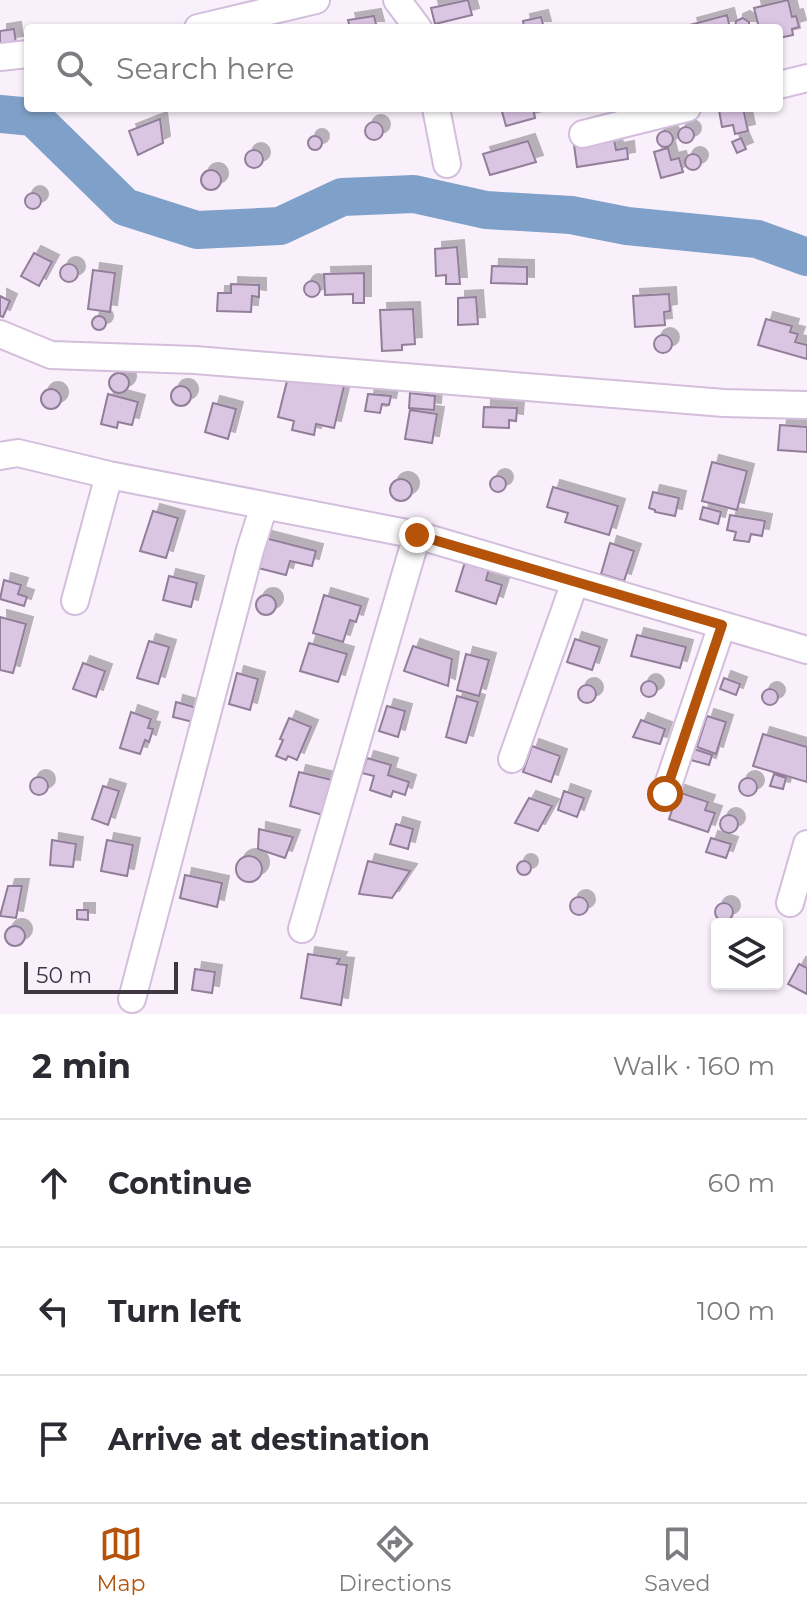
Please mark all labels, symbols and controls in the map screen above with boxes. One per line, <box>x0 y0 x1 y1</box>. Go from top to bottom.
search box <box>24 24 783 112</box>
icon: search <box>52 46 96 90</box>
text: Search here <box>116 50 294 87</box>
route end <box>399 517 435 553</box>
route start <box>647 776 683 812</box>
map controls <box>711 918 783 990</box>
button: layers <box>711 918 783 990</box>
scale bar <box>24 958 178 994</box>
text: 50 m <box>36 962 92 989</box>
text: 2 min <box>32 1045 131 1087</box>
text: Walk · 160 m <box>613 1050 775 1082</box>
icon: ahead <box>32 1161 76 1205</box>
text: Continue <box>108 1165 252 1202</box>
text: 60 m <box>708 1167 775 1199</box>
icon: left <box>32 1289 76 1333</box>
text: Turn left <box>108 1293 241 1330</box>
text: 100 m <box>697 1295 775 1327</box>
icon: arrive <box>32 1417 76 1461</box>
text: Arrive at destination <box>108 1421 430 1458</box>
tab: Map <box>97 1522 145 1597</box>
tab: Directions <box>339 1522 451 1597</box>
tab: Saved <box>644 1522 710 1597</box>

